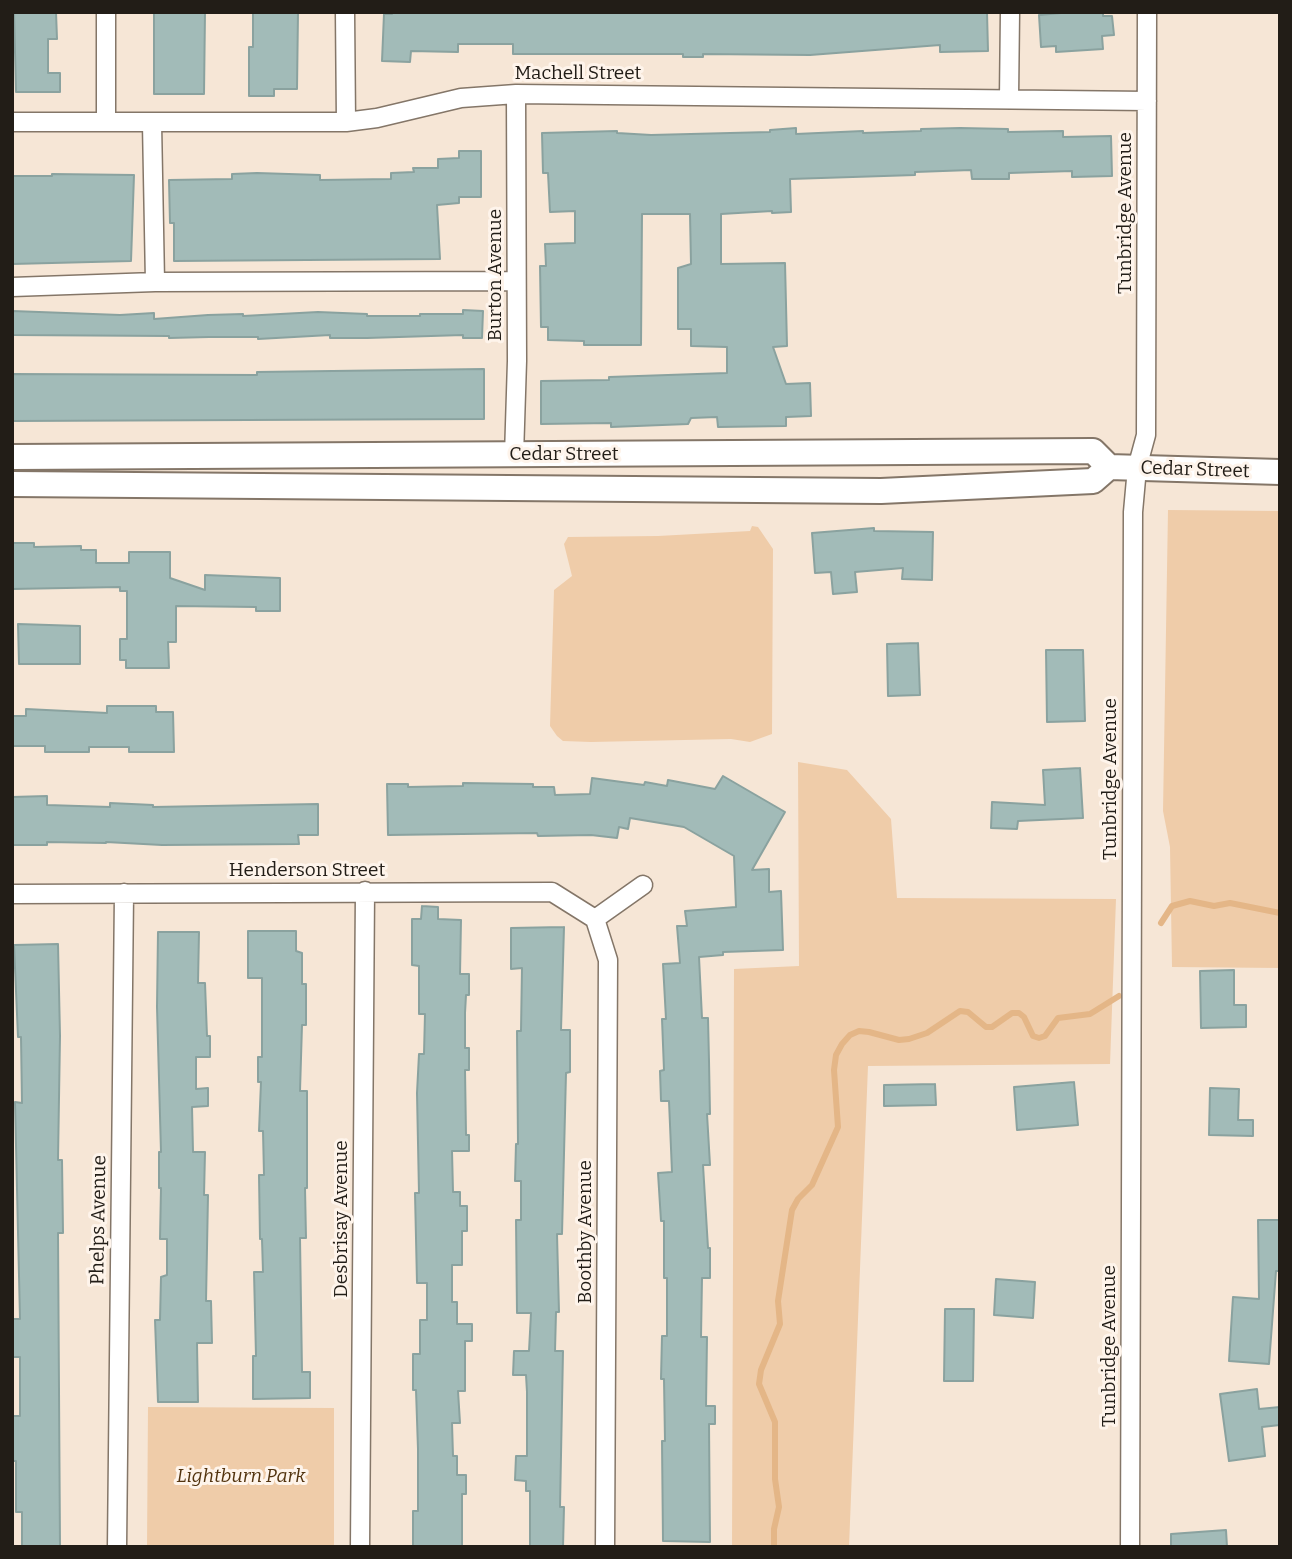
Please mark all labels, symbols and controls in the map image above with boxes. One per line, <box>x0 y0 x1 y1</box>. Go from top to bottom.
street label: Machell Street <box>514 63 642 85</box>
street label: Tunbridge Avenue <box>1115 132 1137 294</box>
street label: Burton Avenue <box>485 209 507 341</box>
street label: Cedar Street <box>509 444 619 466</box>
street label: Cedar Street <box>1140 457 1250 483</box>
street label: Tunbridge Avenue <box>1100 698 1122 860</box>
street label: Henderson Street <box>229 860 385 882</box>
street label: Desbrisay Avenue <box>331 1140 353 1298</box>
street label: Phelps Avenue <box>86 1155 112 1285</box>
street label: Boothby Avenue <box>575 1160 597 1304</box>
street label: Tunbridge Avenue <box>1099 1265 1121 1427</box>
park label: Lightburn Park <box>177 1466 305 1488</box>

